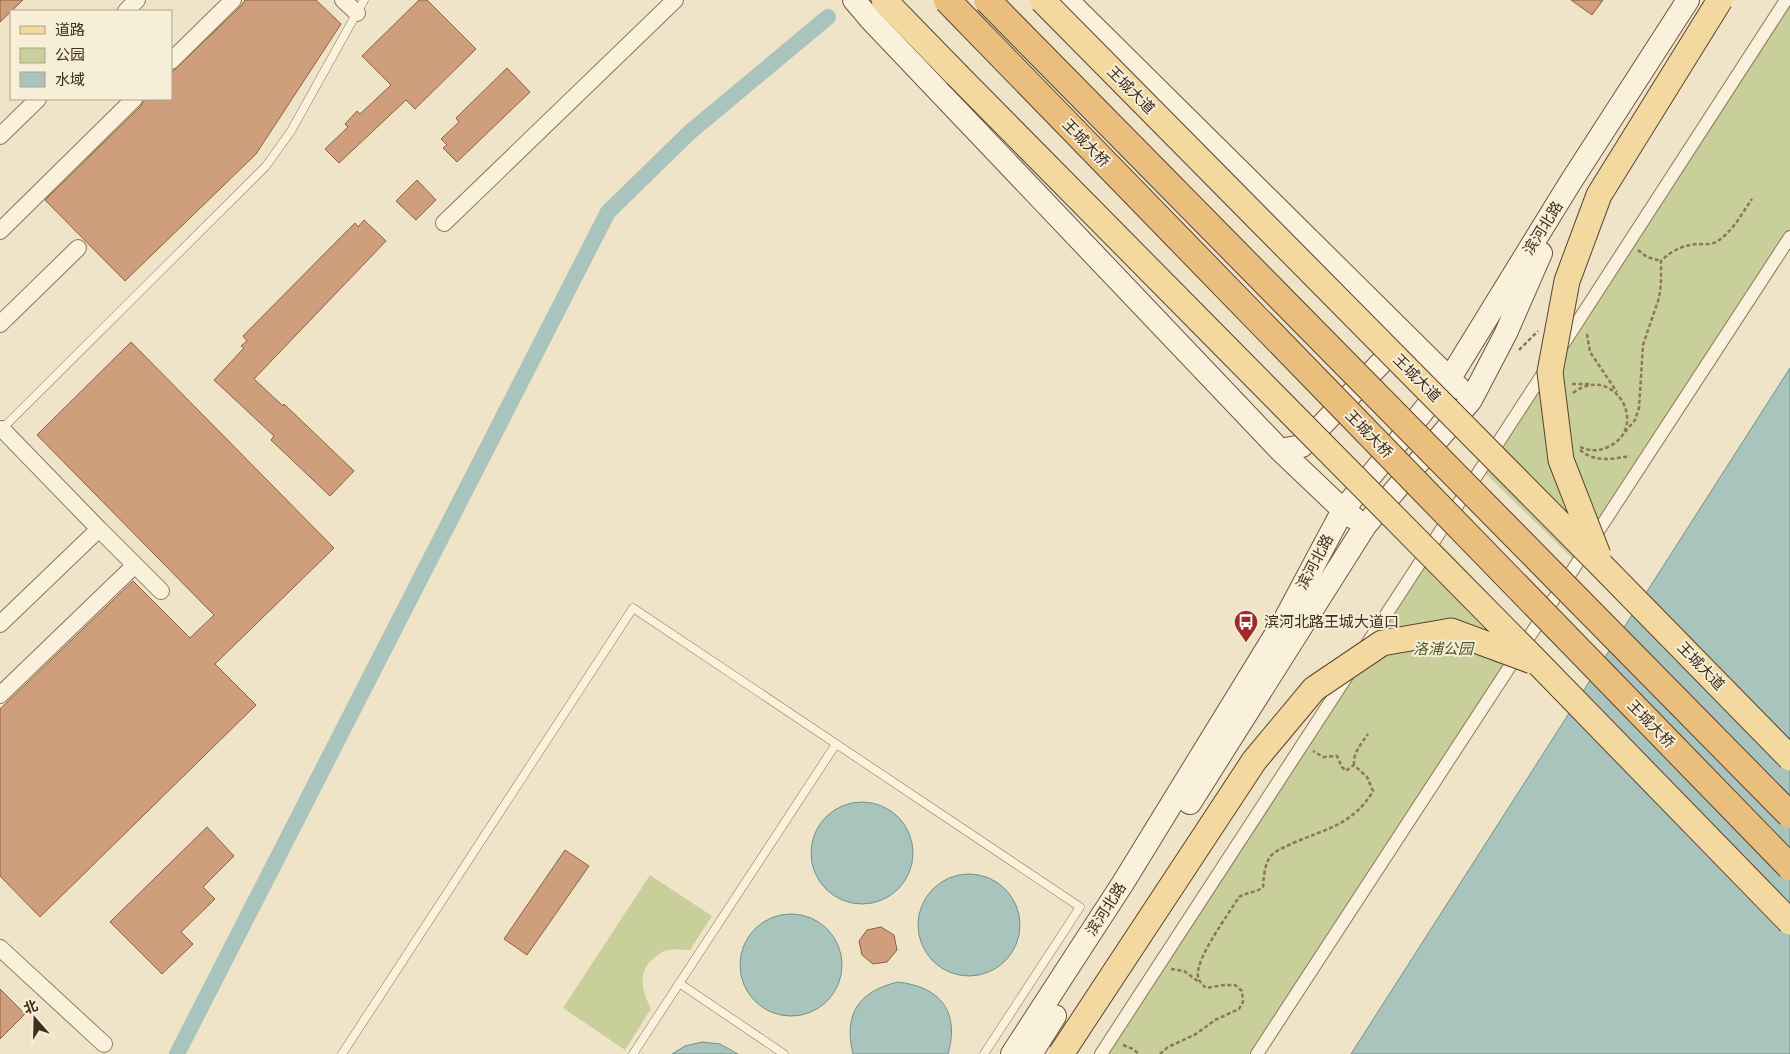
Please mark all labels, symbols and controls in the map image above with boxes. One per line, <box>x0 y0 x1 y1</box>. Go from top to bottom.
legend <box>10 10 172 100</box>
text: 道路 <box>55 22 85 38</box>
text: 公园 <box>55 47 85 63</box>
street label: 王城大道 <box>1104 63 1158 117</box>
text: 水域 <box>55 72 85 88</box>
street label: 王城大桥 <box>1059 116 1113 170</box>
street label: 滨河北路 <box>1519 198 1566 258</box>
street label: 王城大道 <box>1390 351 1444 405</box>
street label: 王城大桥 <box>1342 407 1396 461</box>
street label: 滨河北路 <box>1293 531 1336 592</box>
bus stop icon: 滨河北路王城大道口 <box>1233 609 1259 643</box>
place label: 滨河北路王城大道口 <box>1264 613 1399 630</box>
street label: 王城大道 <box>1674 639 1728 693</box>
park label: 洛浦公园 <box>1413 641 1475 657</box>
street label: 王城大桥 <box>1624 697 1678 751</box>
street label: 滨河北路 <box>1082 879 1129 939</box>
north arrow <box>10 994 60 1044</box>
text: 北 <box>22 998 40 1017</box>

